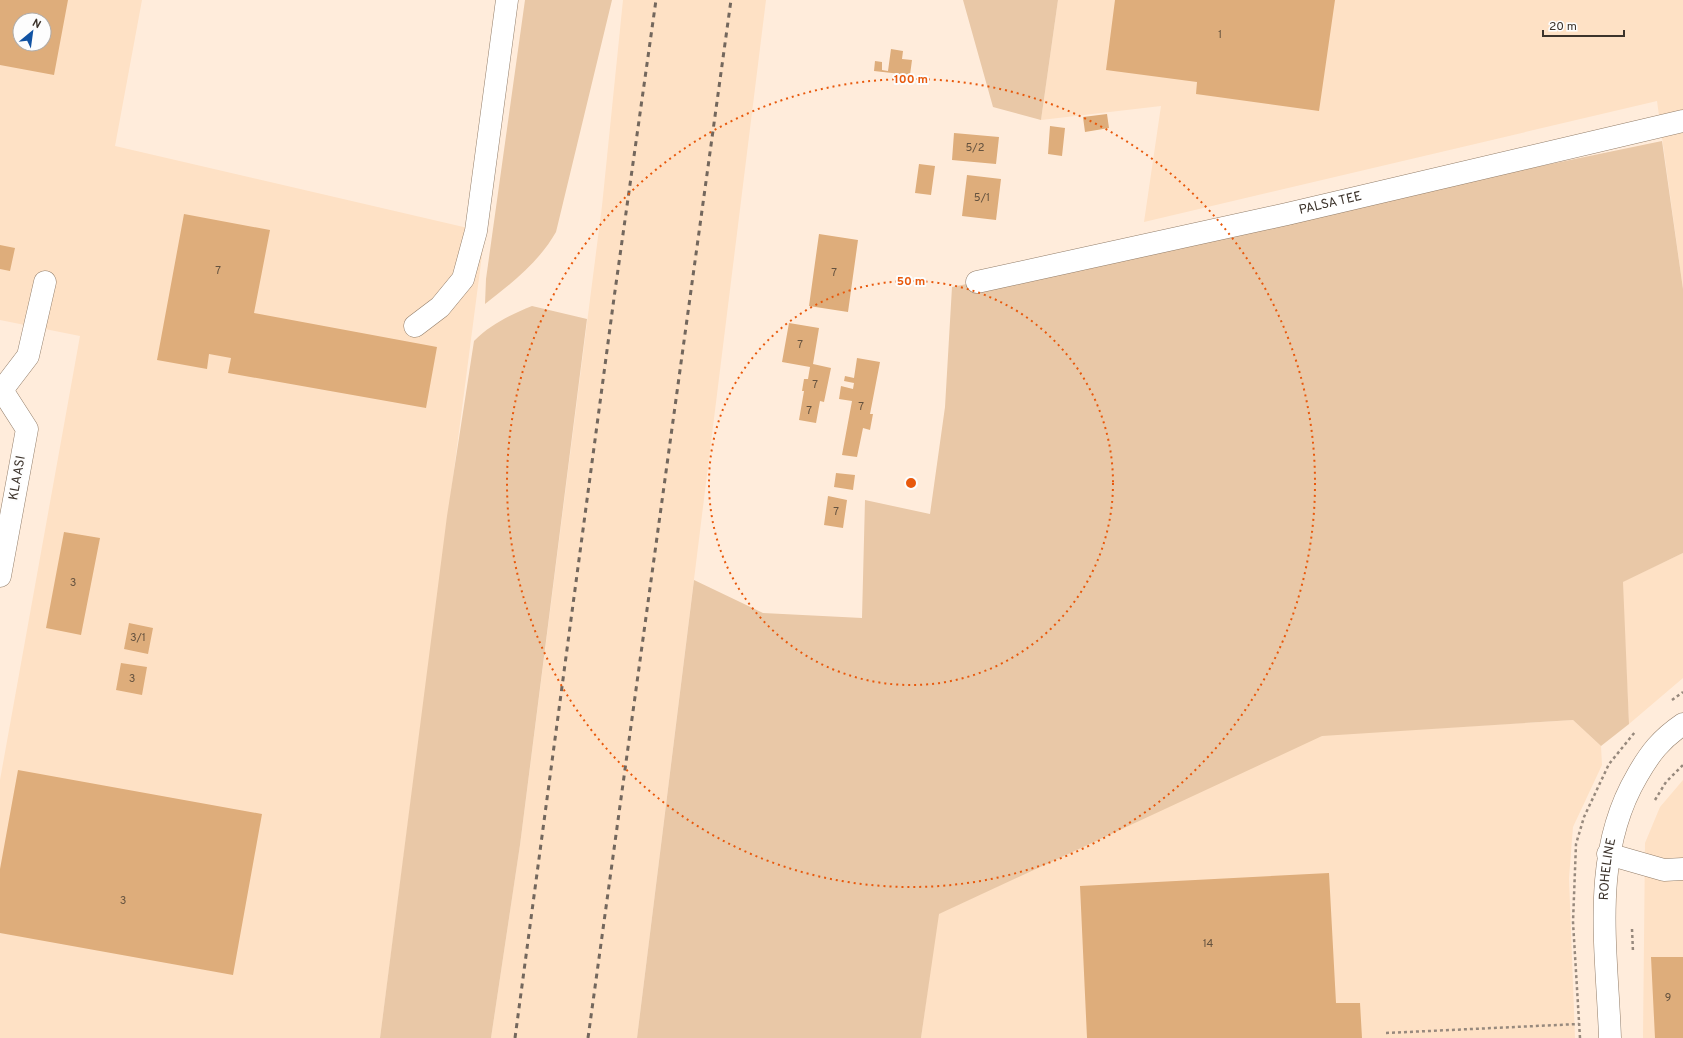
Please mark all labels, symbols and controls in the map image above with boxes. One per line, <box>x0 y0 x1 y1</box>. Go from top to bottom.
north arrow <box>12 12 52 52</box>
scale bar <box>1543 12 1624 38</box>
text: N <box>30 16 43 32</box>
text: 20 m <box>1549 19 1577 35</box>
house number: 1 <box>1218 28 1222 42</box>
text: 100 m <box>894 72 928 88</box>
house number: 5/2 <box>966 141 984 155</box>
street label: PALSA TEE <box>1298 189 1363 219</box>
house number: 5/1 <box>974 191 990 205</box>
house number: 7 <box>215 264 221 278</box>
house number: 7 <box>831 266 837 280</box>
text: 50 m <box>897 274 925 290</box>
house number: 7 <box>797 338 803 352</box>
house number: 7 <box>812 378 818 392</box>
house number: 7 <box>858 400 864 414</box>
house number: 7 <box>806 404 812 418</box>
street label: KLAASI <box>6 454 30 502</box>
centre of rings <box>904 476 918 490</box>
house number: 7 <box>833 505 839 519</box>
house number: 3 <box>70 576 76 590</box>
house number: 3/1 <box>130 631 146 645</box>
house number: 3 <box>129 672 135 686</box>
street label: ROHELINE <box>1597 837 1620 901</box>
house number: 3 <box>120 894 126 908</box>
house number: 14 <box>1203 937 1214 951</box>
house number: 9 <box>1665 991 1671 1005</box>

